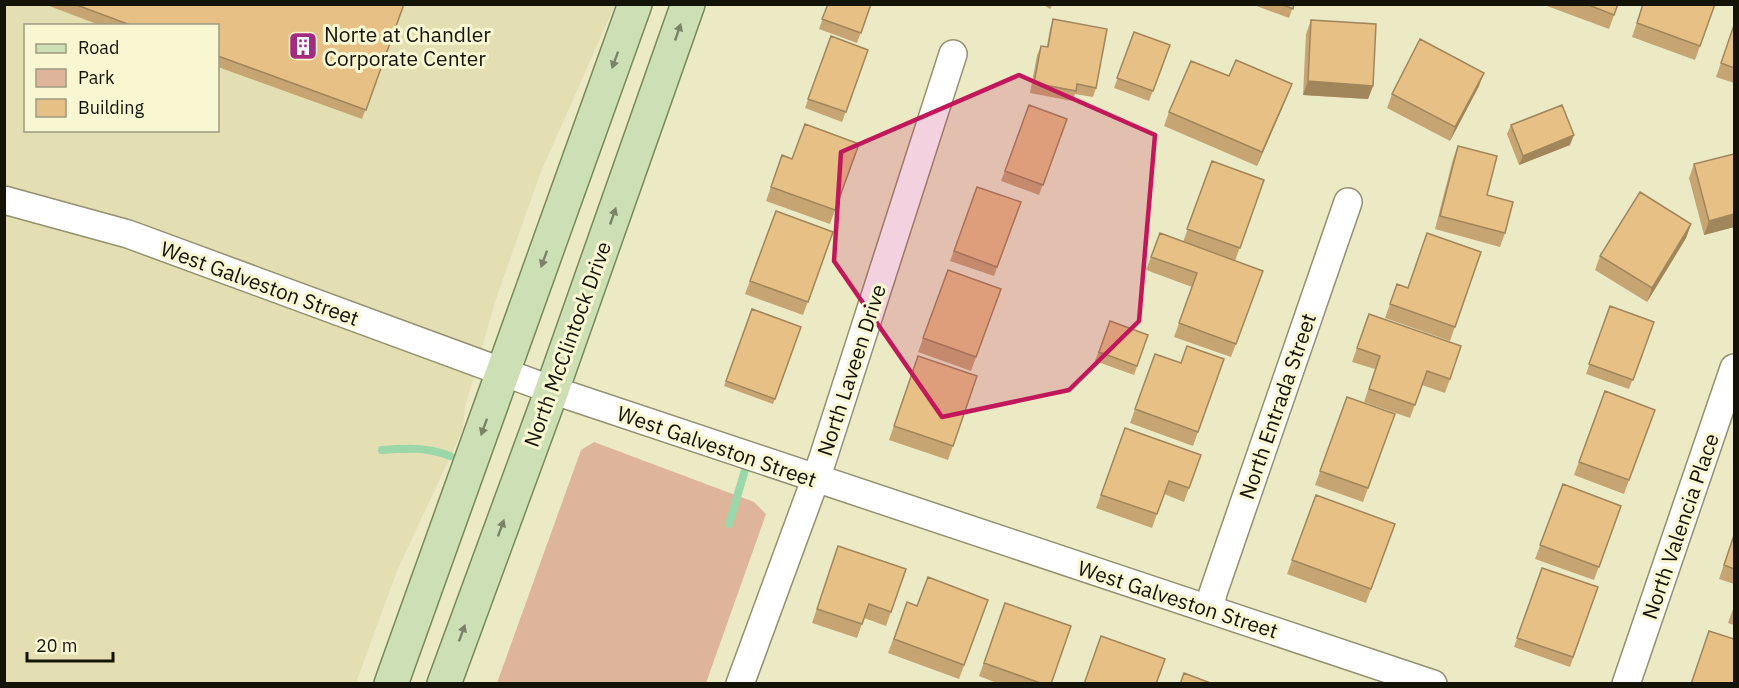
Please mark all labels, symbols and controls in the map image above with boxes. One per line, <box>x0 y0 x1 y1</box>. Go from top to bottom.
place label: Norte at Chandler Corporate Center <box>324 20 491 72</box>
one-way arrow <box>674 23 684 41</box>
legend <box>24 24 219 132</box>
building icon: Norte at Chandler Corporate Center <box>287 30 319 62</box>
text: Road <box>78 36 119 59</box>
one-way arrow <box>609 51 619 69</box>
text: Park <box>78 66 115 89</box>
text: Building <box>78 96 145 119</box>
one-way arrow <box>609 207 619 225</box>
street label: West Galveston Street <box>157 234 363 332</box>
street label: North McClintock Drive <box>517 237 617 451</box>
one-way arrow <box>539 250 549 268</box>
street label: North Laveen Drive <box>810 281 892 459</box>
street label: North Entrada Street <box>1232 309 1322 503</box>
street label: West Galveston Street <box>614 399 820 493</box>
one-way arrow <box>479 418 489 436</box>
street label: North Valencia Place <box>1635 429 1725 623</box>
one-way arrow <box>496 518 506 536</box>
street label: West Galveston Street <box>1074 553 1282 645</box>
one-way arrow <box>458 624 468 642</box>
scale bar <box>27 625 112 663</box>
text: 20 m <box>36 634 78 657</box>

